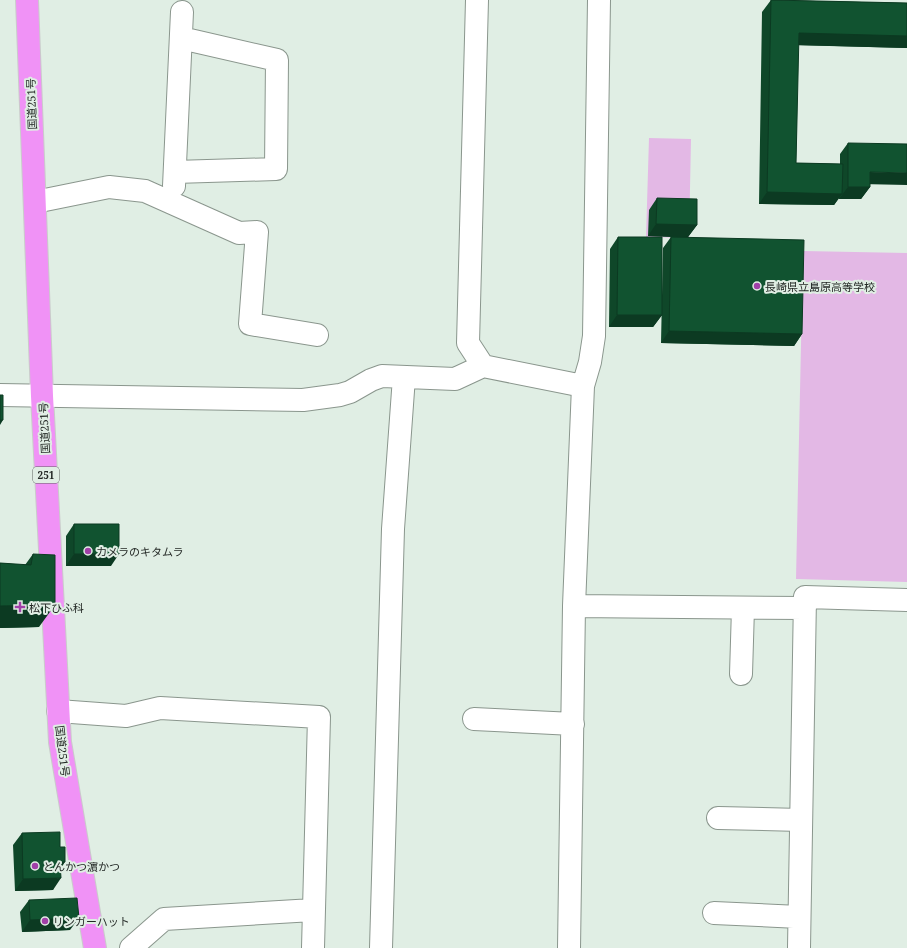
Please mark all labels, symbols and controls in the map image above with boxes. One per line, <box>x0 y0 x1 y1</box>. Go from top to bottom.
street label: 国道251号 <box>23 78 39 130</box>
place label: 長崎県立島原高等学校 <box>765 279 875 294</box>
marker: 長崎県立島原高等学校 <box>752 281 762 291</box>
street label: 国道251号 <box>35 402 53 454</box>
road number: 251 <box>33 467 59 483</box>
place label: カメラのキタムラ <box>96 544 183 559</box>
marker: カメラのキタムラ <box>83 546 93 556</box>
place label: 松下ひふ科 <box>29 600 84 615</box>
marker: 松下ひふ科 <box>14 601 26 613</box>
street label: 国道251号 <box>52 725 74 777</box>
place label: とんかつ濵かつ <box>43 859 120 874</box>
marker: とんかつ濵かつ <box>30 861 40 871</box>
place label: リンガーハット <box>53 914 130 929</box>
marker: リンガーハット <box>40 916 50 926</box>

